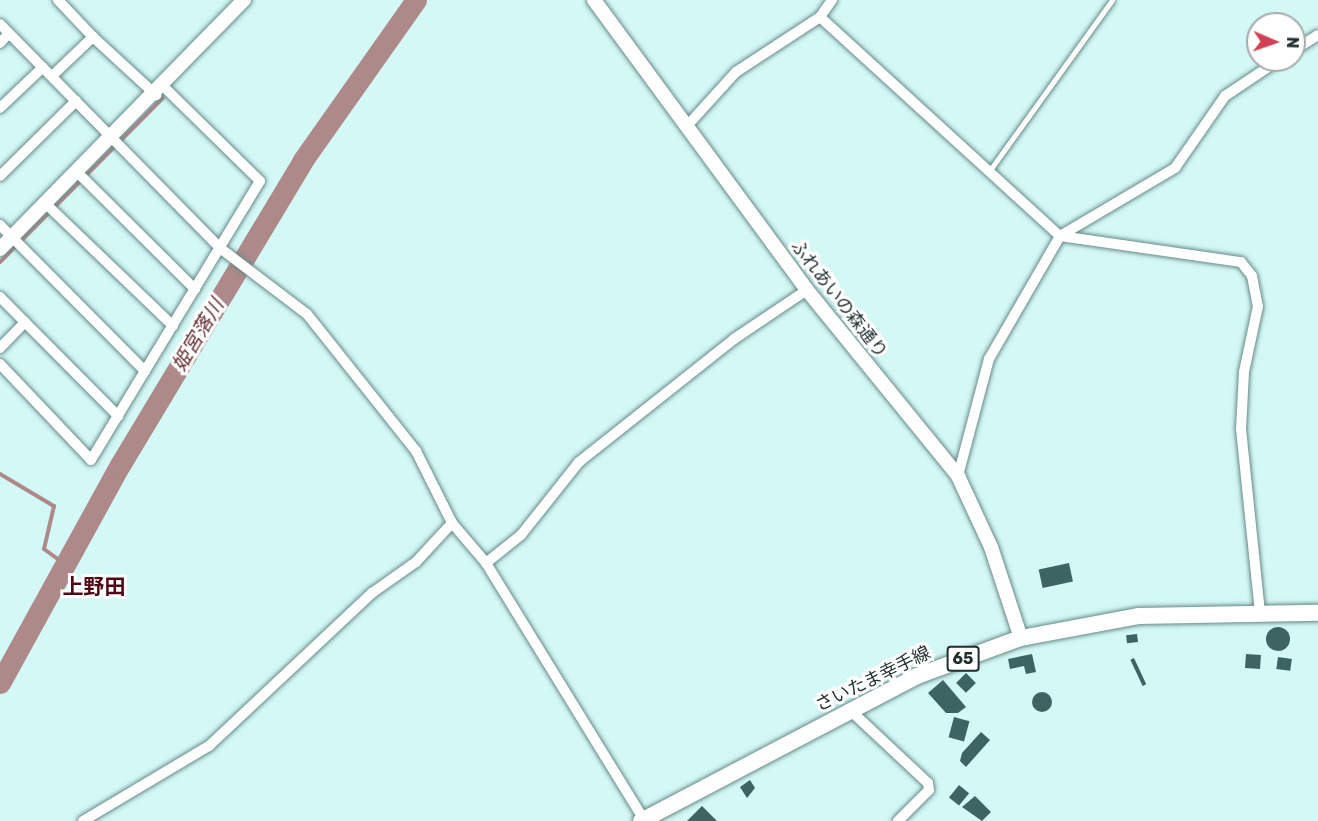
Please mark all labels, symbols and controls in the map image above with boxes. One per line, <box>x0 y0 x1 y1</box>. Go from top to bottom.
north arrow <box>1246 12 1306 72</box>
text: N <box>1283 36 1302 49</box>
street label: ふれあいの森通り <box>786 236 892 362</box>
water label: 姫宮落川 <box>167 295 229 375</box>
district label: 上野田 <box>63 574 125 600</box>
street label: さいたま幸手線 <box>812 642 934 716</box>
road number: 65 <box>946 646 980 672</box>

